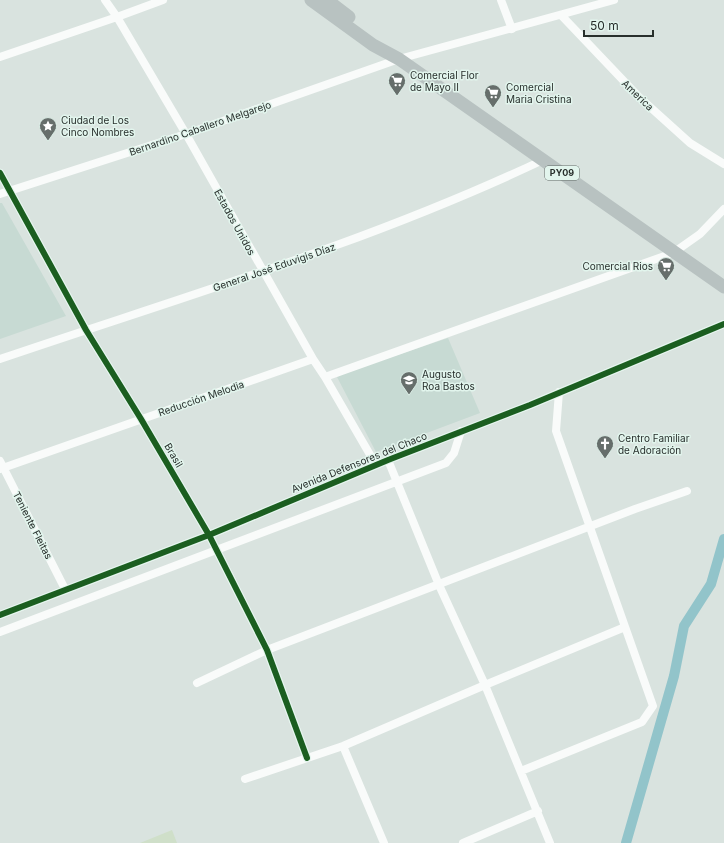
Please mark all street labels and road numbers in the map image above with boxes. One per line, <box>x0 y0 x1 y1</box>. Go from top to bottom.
street label: America <box>620 77 656 113</box>
street label: Bernardino Caballero Melgarejo <box>127 98 273 158</box>
road number: PY09 <box>545 166 579 180</box>
street label: Estados Unidos <box>212 187 258 257</box>
street label: General José Eduvigis Díaz <box>211 240 337 294</box>
street label: Reducción Melodia <box>156 378 246 418</box>
street label: Avenida Defensores del Chaco <box>289 429 429 495</box>
street label: Brasil <box>162 441 186 469</box>
street label: Teniente Fleitas <box>11 489 55 561</box>

